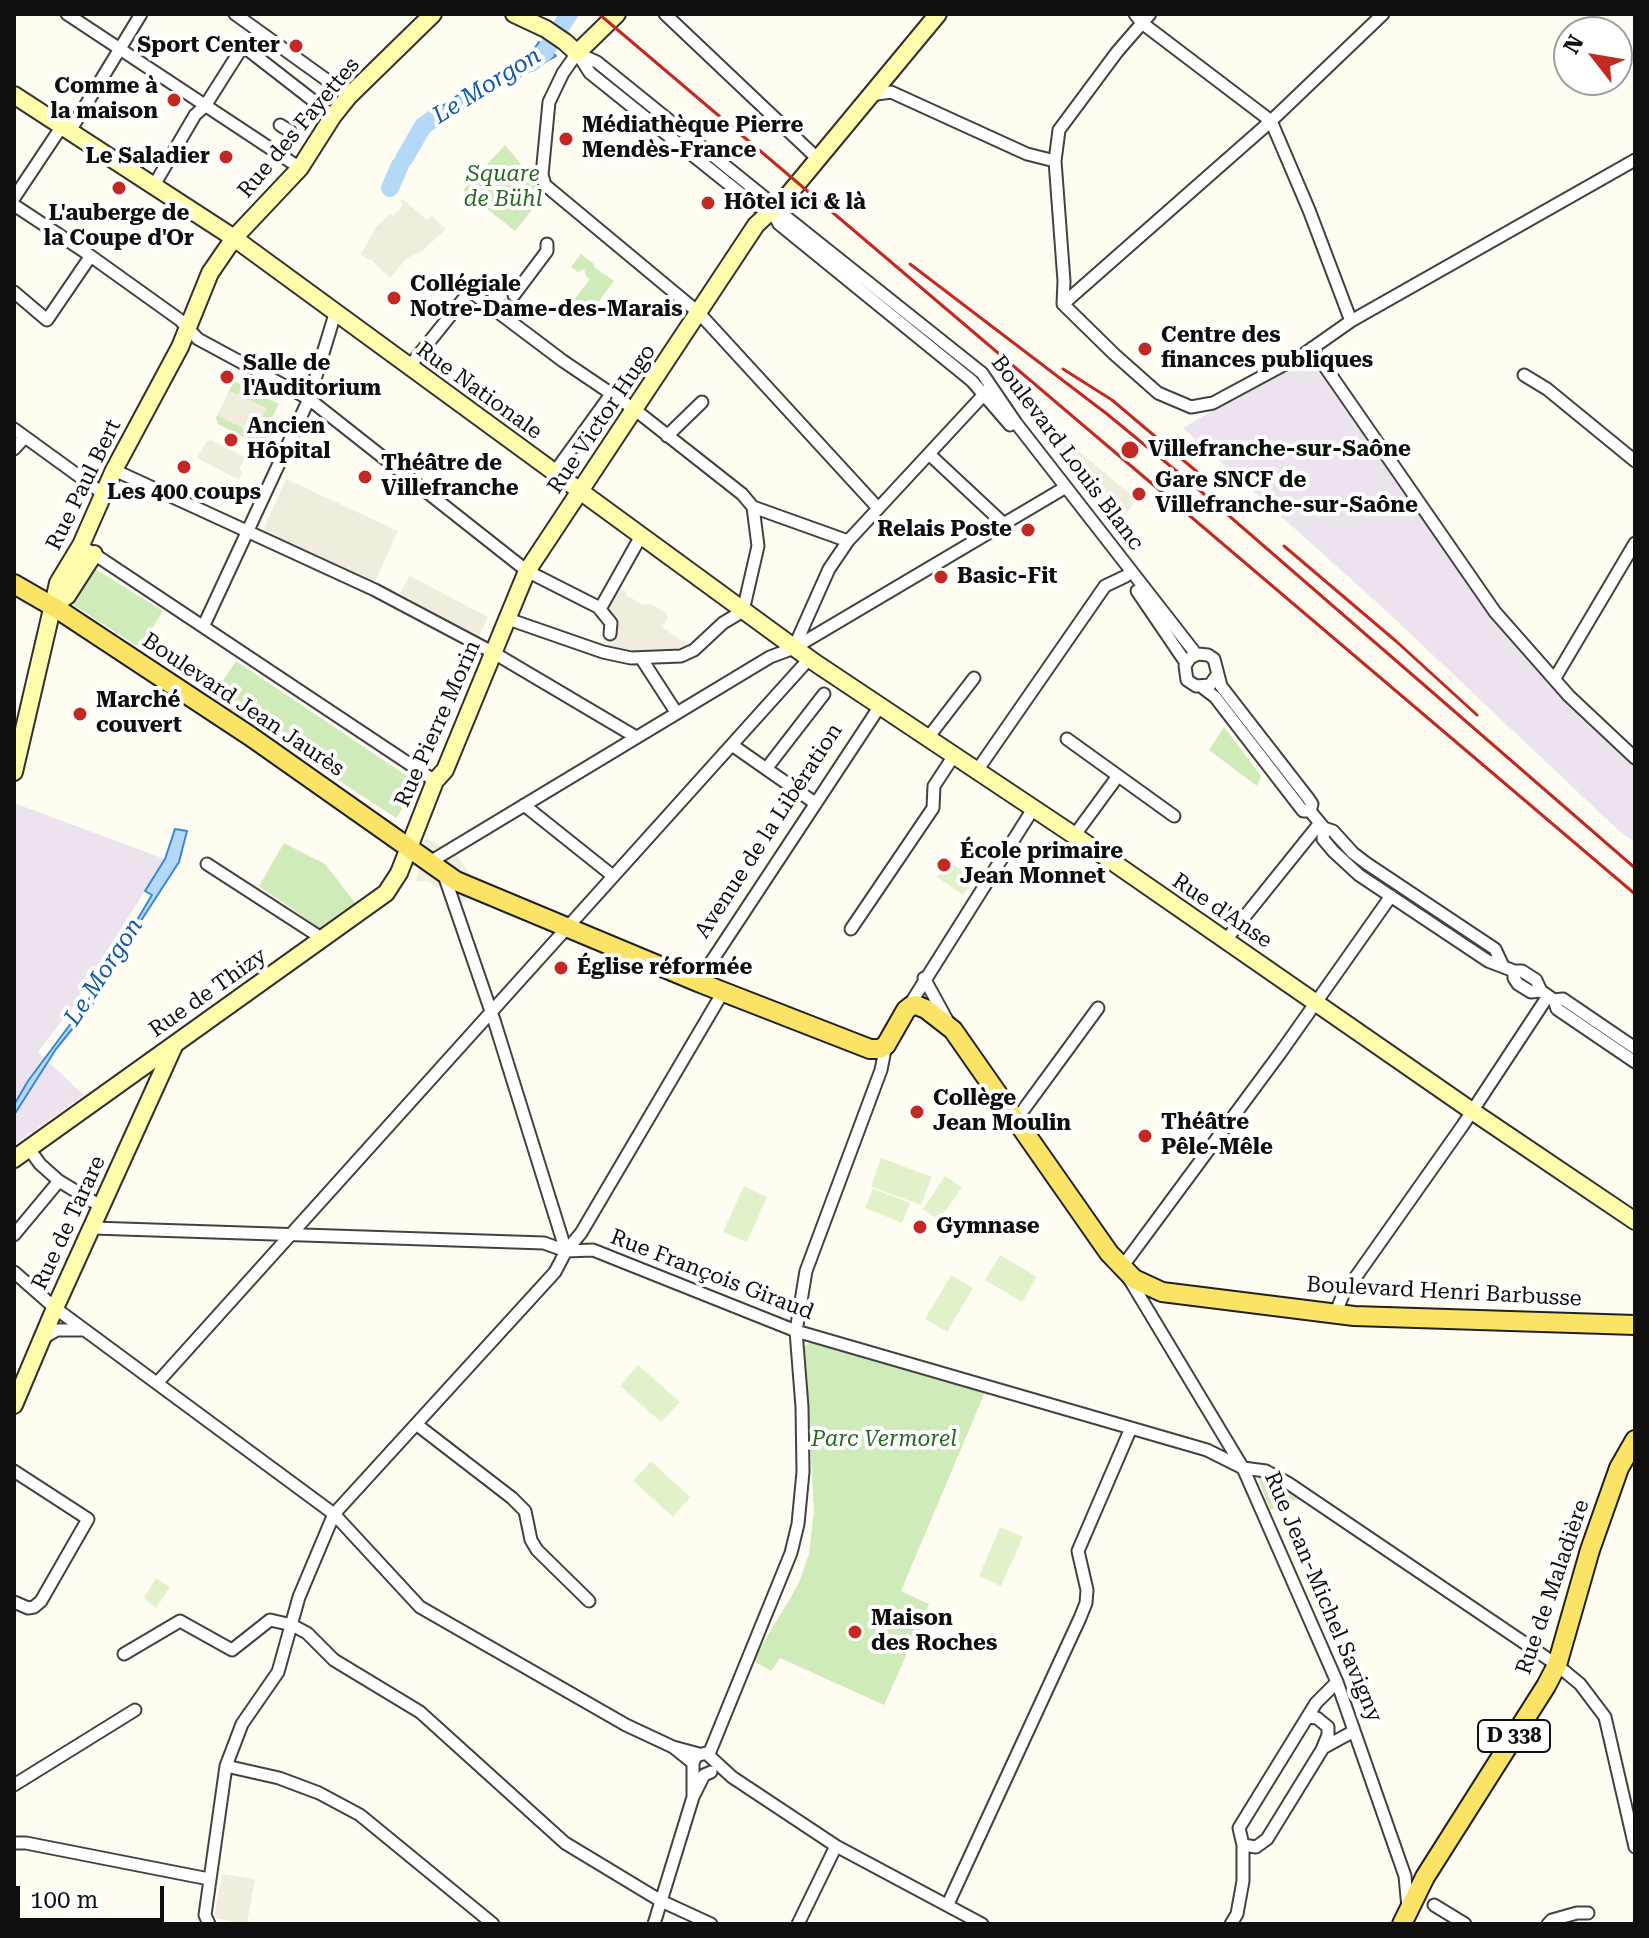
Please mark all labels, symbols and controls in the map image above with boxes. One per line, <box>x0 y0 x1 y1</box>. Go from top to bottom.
north arrow <box>1553 16 1633 96</box>
text: N <box>1559 31 1589 58</box>
place label: Sport Center <box>137 33 280 59</box>
marker: Sport Center <box>287 37 305 55</box>
water label: Le Morgon <box>428 41 546 131</box>
street label: Rue des Fayettes <box>232 52 366 204</box>
place label: Comme à la maison <box>51 74 158 126</box>
marker: Comme à la maison <box>165 91 183 109</box>
place label: Médiathèque Pierre Mendès-France <box>582 113 803 164</box>
marker: Médiathèque Pierre Mendès-France <box>557 130 575 148</box>
place label: Le Saladier <box>85 144 210 170</box>
marker: Le Saladier <box>217 148 235 166</box>
park label: Square de Bühl <box>464 162 542 214</box>
marker: L'auberge de la Coupe d'Or <box>110 179 128 197</box>
place label: Hôtel ici & là <box>724 190 866 216</box>
marker: Hôtel ici & là <box>699 194 717 212</box>
place label: L'auberge de la Coupe d'Or <box>44 201 194 252</box>
place label: Collégiale Notre-Dame-des-Marais <box>410 272 683 324</box>
marker: Collégiale Notre-Dame-des-Marais <box>385 289 403 307</box>
place label: Centre des finances publiques <box>1161 323 1373 374</box>
street label: Rue Nationale <box>411 337 547 445</box>
street label: Rue Victor Hugo <box>542 339 662 499</box>
marker: Centre des finances publiques <box>1136 340 1154 358</box>
street label: Boulevard Louis Blanc <box>985 350 1149 556</box>
place label: Salle de l'Auditorium <box>243 351 381 402</box>
marker: Salle de l'Auditorium <box>218 368 236 386</box>
place label: Ancien Hôpital <box>247 414 330 466</box>
street label: Rue Paul Bert <box>41 415 127 555</box>
marker: Ancien Hôpital <box>222 431 240 449</box>
place label: Villefranche-sur-Saône <box>1148 437 1411 463</box>
marker: Villefranche-sur-Saône <box>1119 439 1141 461</box>
place label: Théâtre de Villefranche <box>381 451 519 502</box>
marker: Les 400 coups <box>175 458 193 476</box>
marker: Théâtre de Villefranche <box>356 468 374 486</box>
place label: Gare SNCF de Villefranche-sur-Saône <box>1155 468 1418 520</box>
place label: Les 400 coups <box>107 480 261 506</box>
marker: Gare SNCF de Villefranche-sur-Saône <box>1130 485 1148 503</box>
place label: Relais Poste <box>877 517 1012 543</box>
marker: Relais Poste <box>1019 521 1037 539</box>
place label: Basic-Fit <box>957 564 1057 590</box>
marker: Basic-Fit <box>932 568 950 586</box>
street label: Boulevard Jean Jaurès <box>137 628 349 782</box>
street label: Rue Pierre Morin <box>389 637 487 811</box>
place label: Marché couvert <box>96 688 182 740</box>
marker: Marché couvert <box>71 705 89 723</box>
street label: Avenue de la Libération <box>690 719 848 943</box>
place label: École primaire Jean Monnet <box>960 839 1123 890</box>
marker: École primaire Jean Monnet <box>935 856 953 874</box>
street label: Rue d'Anse <box>1167 868 1277 954</box>
water label: Le Morgon <box>59 913 149 1031</box>
street label: Rue de Thizy <box>144 943 272 1043</box>
place label: Église réformée <box>577 955 752 981</box>
marker: Église réformée <box>552 959 570 977</box>
place label: Collège Jean Moulin <box>933 1086 1071 1138</box>
marker: Collège Jean Moulin <box>908 1103 926 1121</box>
place label: Théâtre Pêle-Mêle <box>1161 1110 1273 1162</box>
marker: Théâtre Pêle-Mêle <box>1136 1127 1154 1145</box>
street label: Rue de Tarare <box>26 1152 112 1294</box>
place label: Gymnase <box>936 1214 1040 1240</box>
marker: Gymnase <box>911 1218 929 1236</box>
street label: Rue François Giraud <box>607 1224 817 1326</box>
street label: Boulevard Henri Barbusse <box>1306 1272 1582 1312</box>
park label: Parc Vermorel <box>811 1427 957 1453</box>
street label: Rue Jean-Michel Savigny <box>1258 1468 1388 1726</box>
street label: Rue de Maladière <box>1511 1496 1595 1678</box>
place label: Maison des Roches <box>871 1606 997 1658</box>
marker: Maison des Roches <box>846 1623 864 1641</box>
road number: D 338 <box>1478 1720 1550 1752</box>
scale bar <box>20 1870 168 1920</box>
text: 100 m <box>30 1886 98 1914</box>

